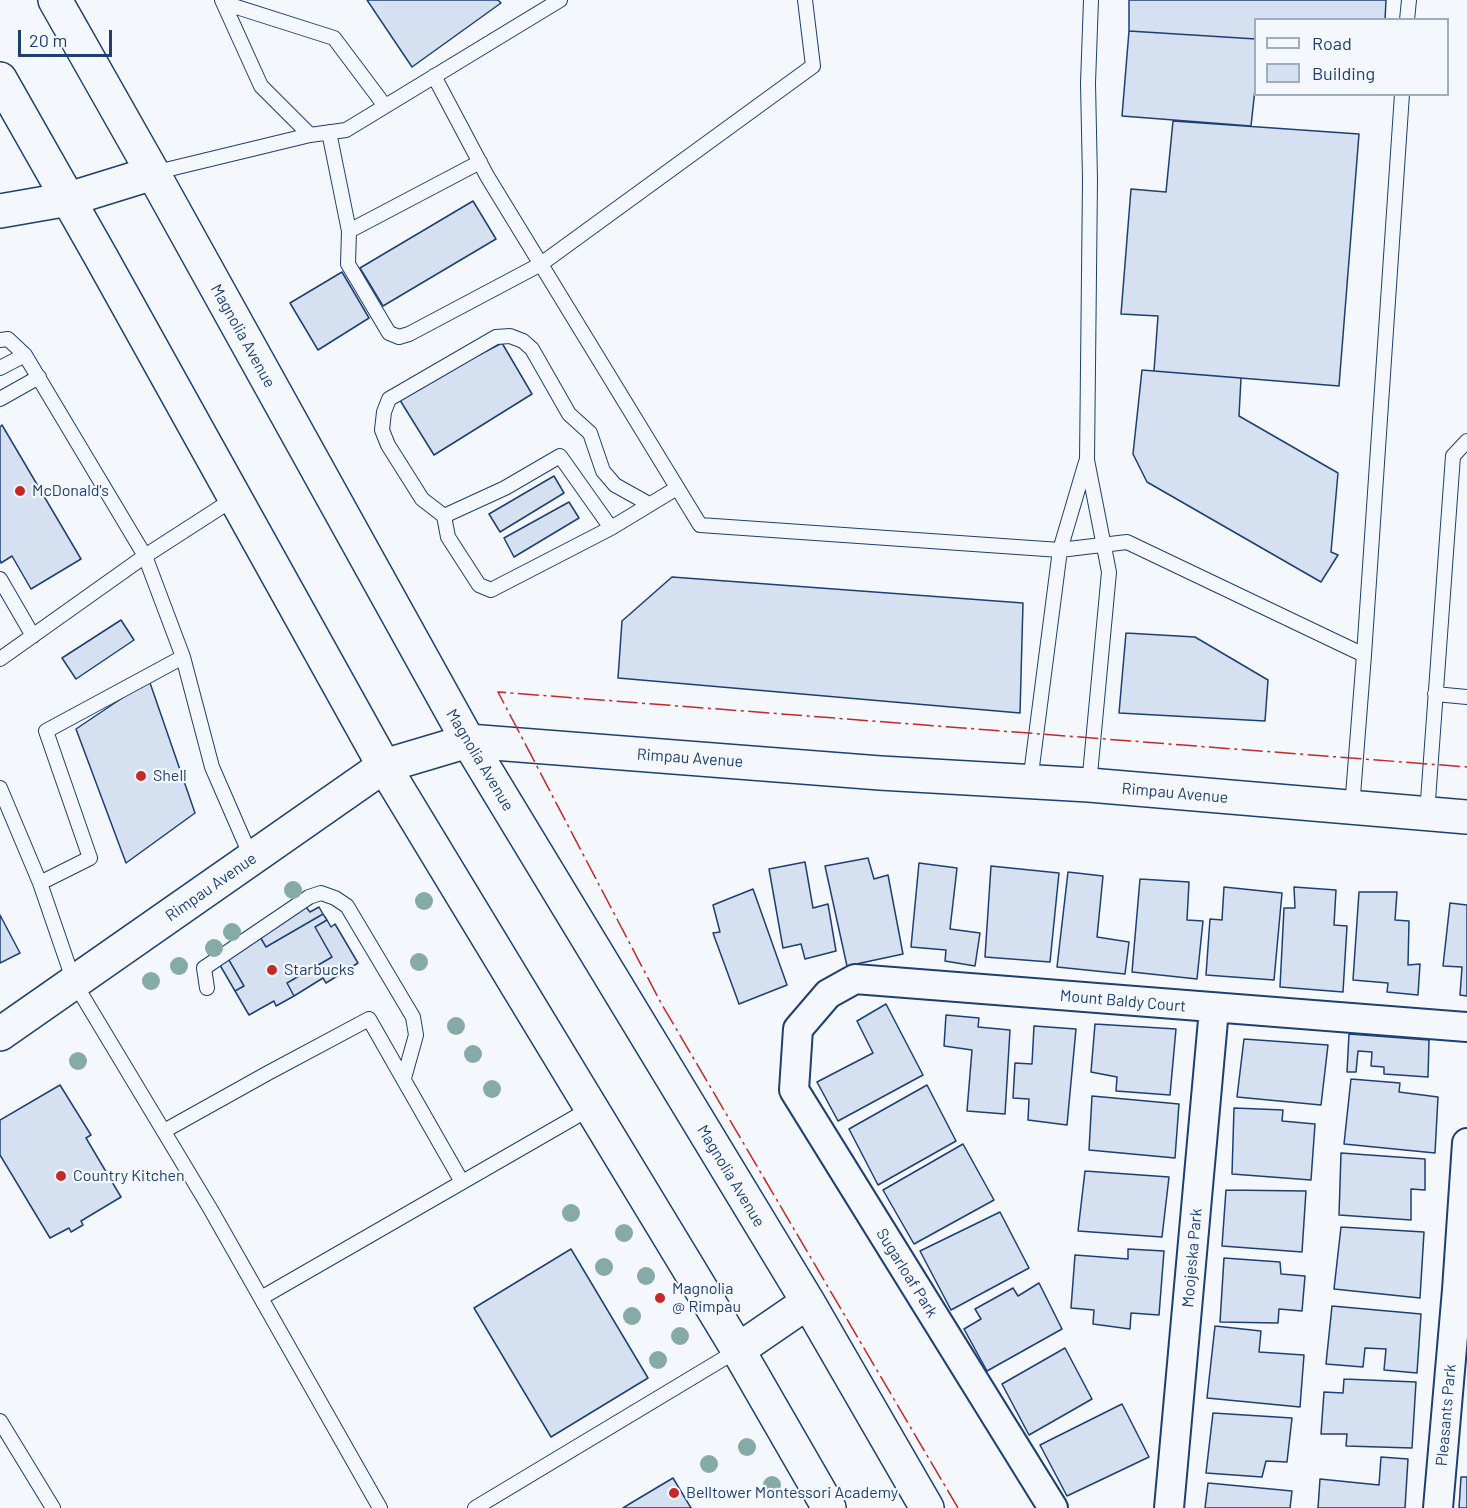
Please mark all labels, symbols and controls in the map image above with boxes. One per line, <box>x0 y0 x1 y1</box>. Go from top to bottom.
scale bar <box>21 18 116 56</box>
legend <box>1254 18 1449 96</box>
text: 20 m <box>29 29 67 51</box>
text: Road <box>1312 32 1352 54</box>
text: Building <box>1312 62 1375 84</box>
street label: Magnolia Avenue <box>207 281 279 391</box>
place label: McDonald's <box>32 481 109 501</box>
marker: McDonald's <box>13 484 27 498</box>
street label: Magnolia Avenue <box>442 706 518 814</box>
street label: Rimpau Avenue <box>636 745 744 771</box>
place label: Shell <box>153 766 187 786</box>
marker: Shell <box>134 769 148 783</box>
street label: Rimpau Avenue <box>1121 779 1229 807</box>
street label: Rimpau Avenue <box>162 849 260 925</box>
place label: Starbucks <box>284 960 354 980</box>
marker: Starbucks <box>265 963 279 977</box>
street label: Mount Baldy Court <box>1059 986 1187 1016</box>
street label: Magnolia Avenue <box>693 1122 769 1230</box>
place label: Country Kitchen <box>73 1166 185 1186</box>
marker: Country Kitchen <box>54 1169 68 1183</box>
street label: Moojeska Park <box>1178 1208 1206 1308</box>
street label: Sugarloaf Park <box>872 1225 942 1321</box>
place label: Magnolia @ Rimpau <box>672 1279 741 1317</box>
marker: Magnolia @ Rimpau <box>653 1291 667 1305</box>
street label: Pleasants Park <box>1432 1363 1460 1467</box>
place label: Belltower Montessori Academy <box>686 1483 898 1503</box>
marker: Belltower Montessori Academy <box>667 1486 681 1500</box>

